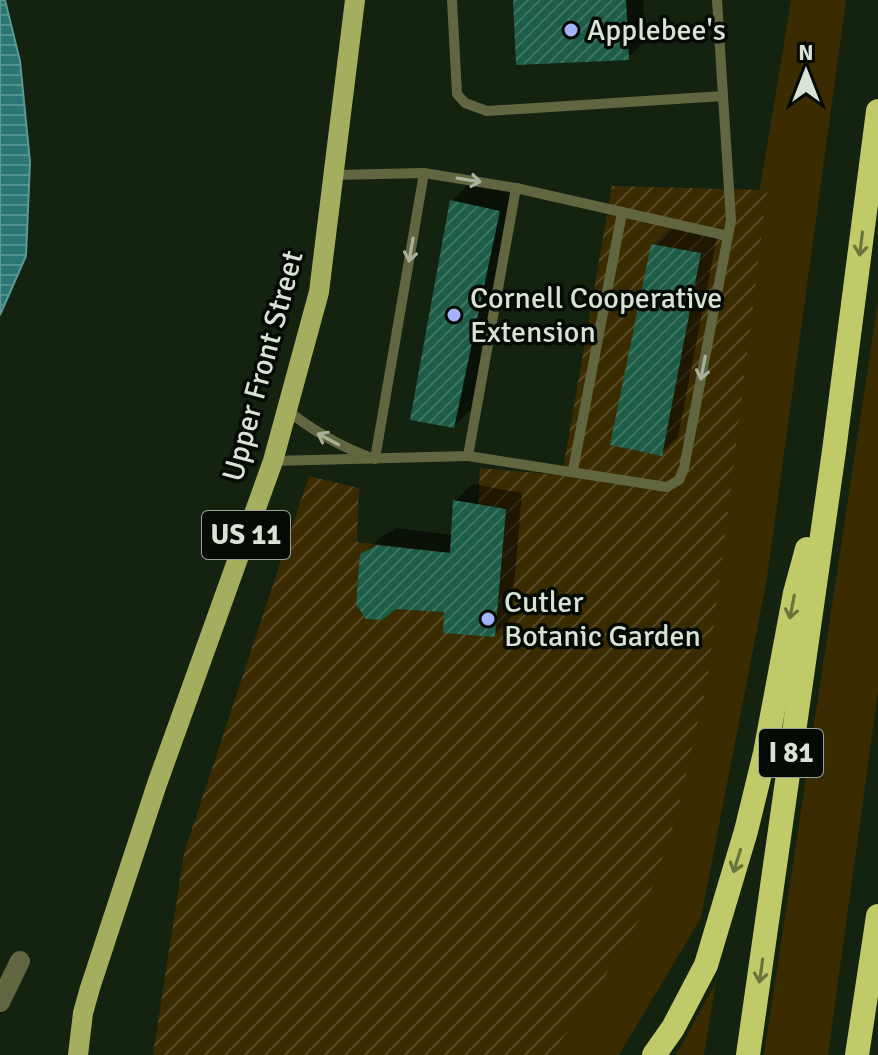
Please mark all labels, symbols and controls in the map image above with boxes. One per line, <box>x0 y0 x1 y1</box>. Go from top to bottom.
place label: Applebee's <box>587 12 726 49</box>
marker: Applebee's <box>562 21 580 39</box>
north arrow <box>766 32 846 112</box>
text: N <box>798 39 814 66</box>
one-way arrow <box>455 173 481 188</box>
one-way arrow <box>853 230 868 257</box>
one-way arrow <box>402 236 417 262</box>
street label: Upper Front Street <box>214 247 312 485</box>
place label: Cornell Cooperative Extension <box>470 280 722 351</box>
marker: Cornell Cooperative Extension <box>445 306 463 324</box>
one-way arrow <box>695 355 710 380</box>
one-way arrow <box>317 431 340 447</box>
road number: US 11 <box>202 511 290 559</box>
place label: Cutler Botanic Garden <box>504 584 701 655</box>
one-way arrow <box>784 594 799 619</box>
marker: Cutler Botanic Garden <box>479 610 497 628</box>
road number: I 81 <box>759 729 823 777</box>
one-way arrow <box>729 848 743 873</box>
one-way arrow <box>753 958 768 984</box>

